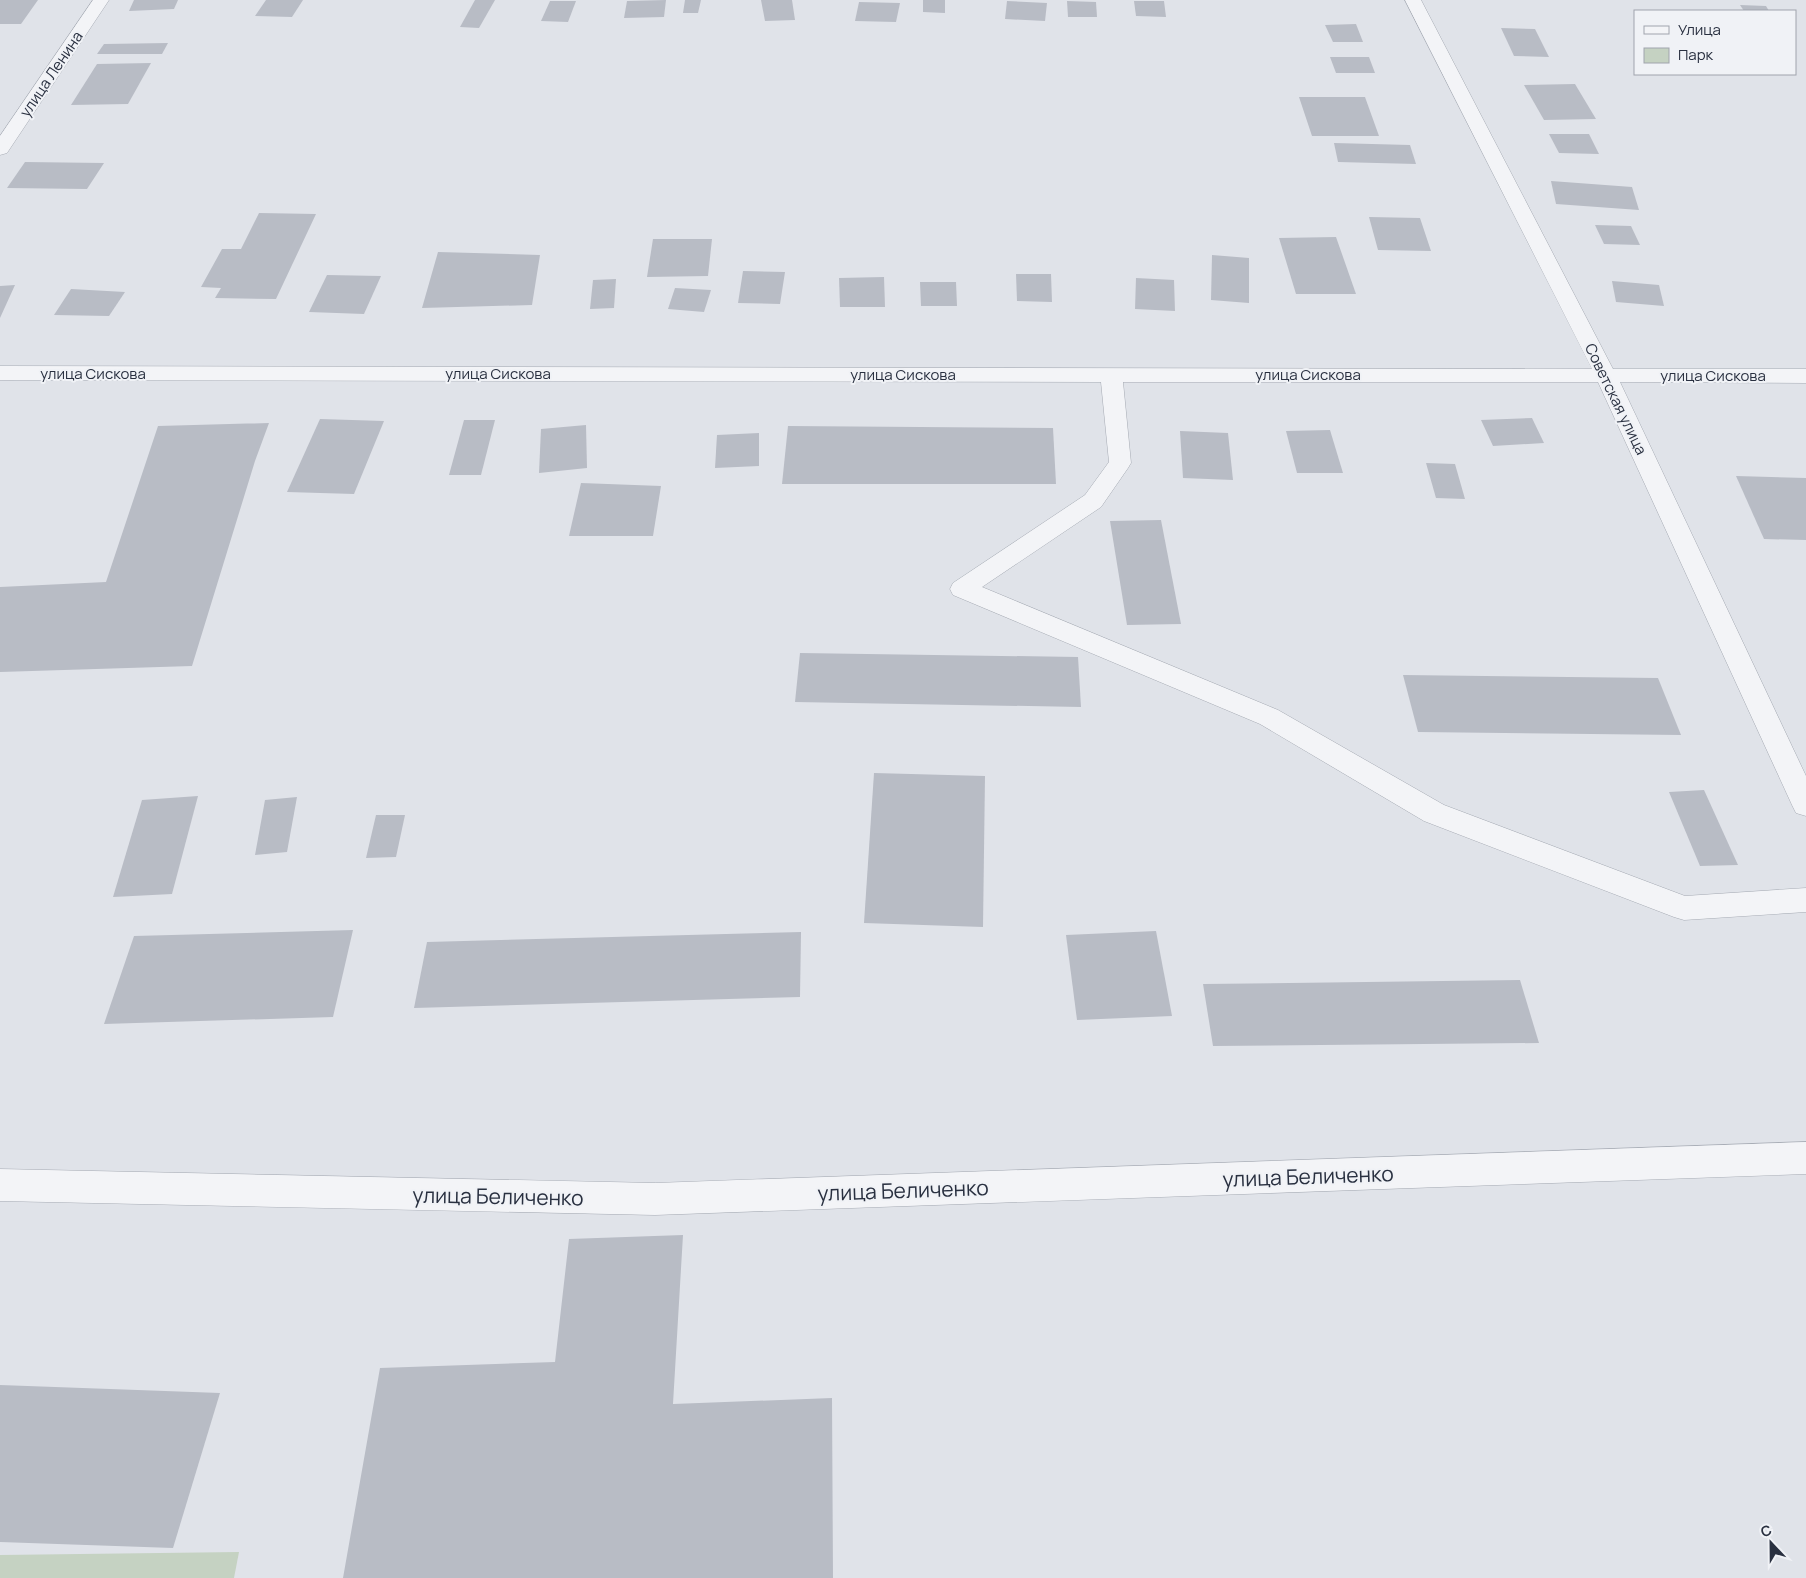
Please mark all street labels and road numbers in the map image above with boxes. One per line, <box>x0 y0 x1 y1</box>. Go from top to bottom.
street label: улица Ленина <box>15 27 87 121</box>
street label: Советская улица <box>1580 340 1652 458</box>
street label: улица Сискова <box>40 363 146 384</box>
street label: улица Сискова <box>445 363 551 384</box>
street label: улица Сискова <box>850 364 956 385</box>
street label: улица Сискова <box>1255 364 1361 385</box>
street label: улица Сискова <box>1660 365 1766 386</box>
street label: улица Беличенко <box>1222 1159 1394 1193</box>
street label: улица Беличенко <box>817 1173 989 1207</box>
street label: улица Беличенко <box>412 1181 584 1211</box>

